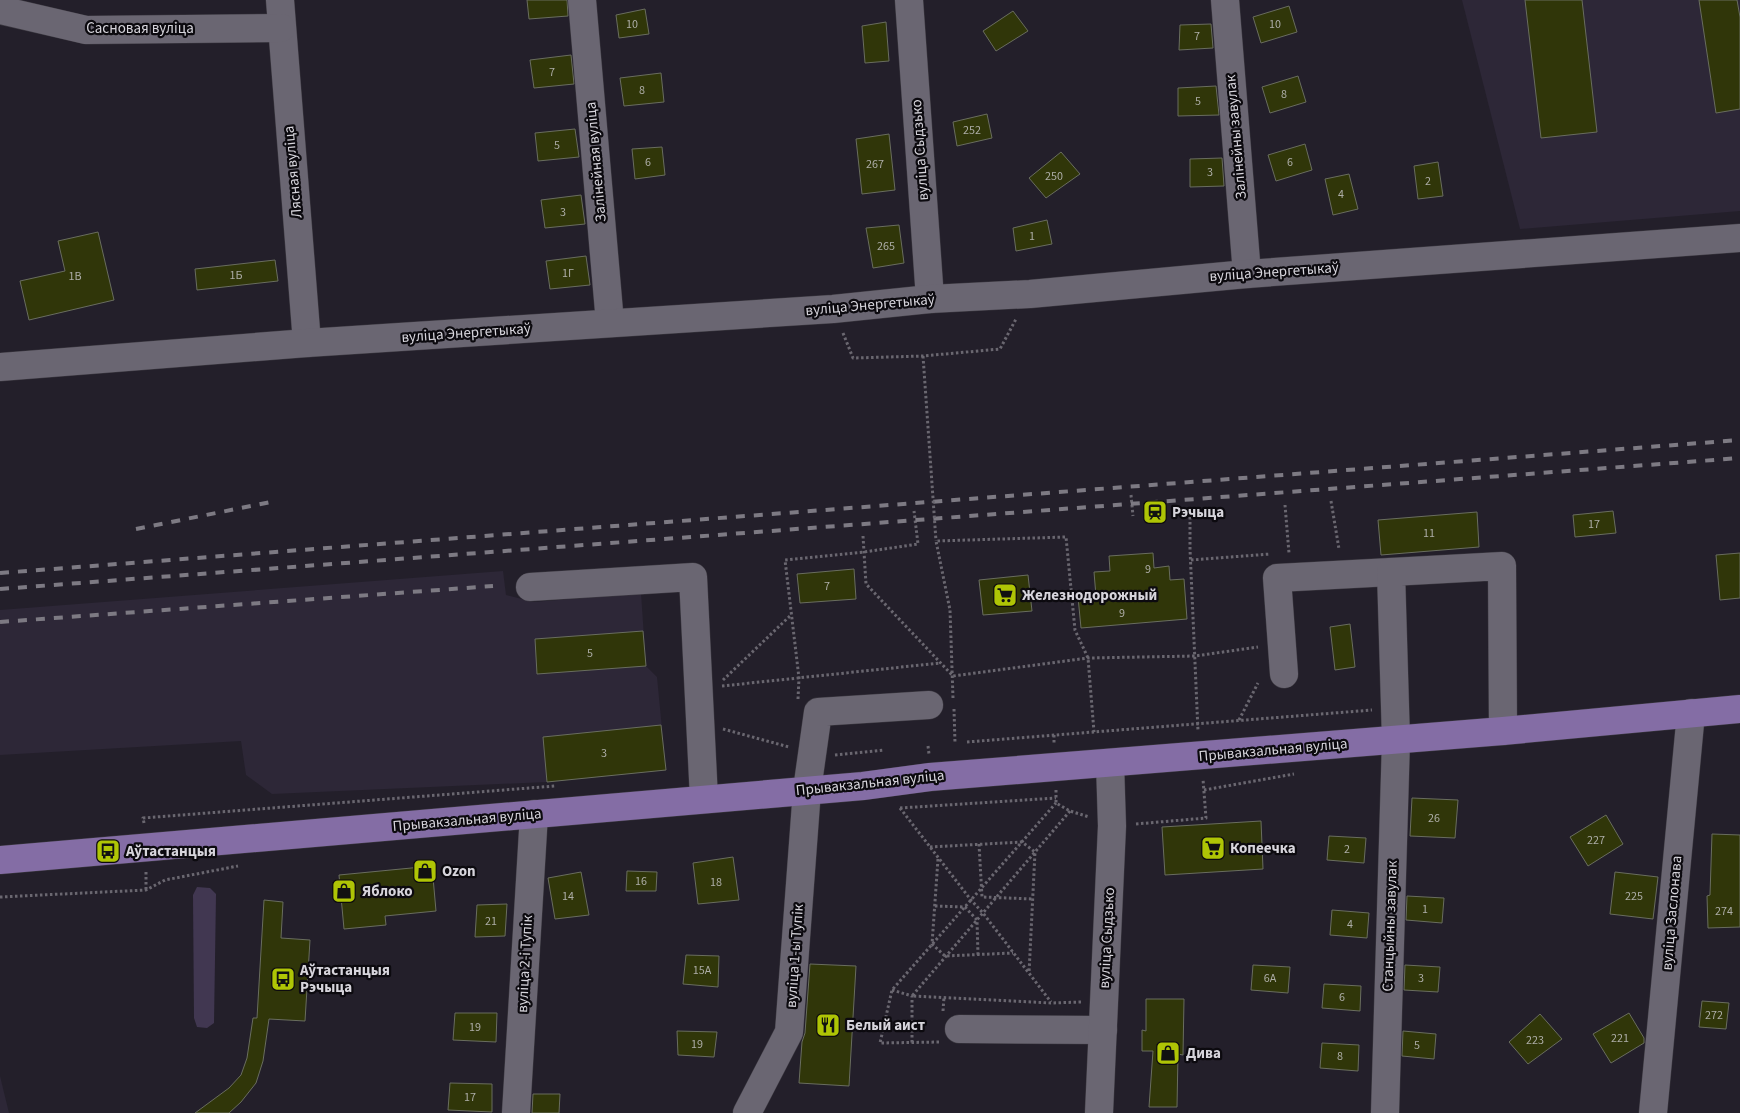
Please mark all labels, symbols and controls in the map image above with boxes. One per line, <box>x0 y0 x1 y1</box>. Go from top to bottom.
house number: 10 <box>626 16 638 33</box>
house number: 10 <box>1269 16 1281 33</box>
street label: Сасновая вуліца <box>86 18 194 39</box>
house number: 7 <box>1194 28 1200 45</box>
house number: 7 <box>549 64 555 81</box>
street label: Залінейны завулак <box>1220 73 1252 200</box>
house number: 8 <box>639 82 645 99</box>
house number: 8 <box>1281 86 1287 103</box>
house number: 5 <box>1195 93 1201 110</box>
street label: вуліца Сыдзько <box>906 99 934 201</box>
street label: Залінейная вуліца <box>580 101 612 223</box>
house number: 252 <box>963 122 981 139</box>
street label: Лясная вуліца <box>278 125 308 219</box>
house number: 5 <box>554 137 560 154</box>
house number: 6 <box>645 154 651 171</box>
house number: 6 <box>1287 154 1293 171</box>
house number: 267 <box>866 156 884 173</box>
house number: 3 <box>1207 164 1213 181</box>
house number: 250 <box>1045 168 1063 185</box>
house number: 2 <box>1425 173 1431 190</box>
house number: 4 <box>1338 186 1344 203</box>
house number: 3 <box>560 204 566 221</box>
house number: 1 <box>1029 228 1035 245</box>
house number: 265 <box>877 238 895 255</box>
street label: вуліца Энергетыкаў <box>1209 257 1339 287</box>
house number: 1Г <box>562 265 574 282</box>
house number: 1Б <box>230 267 242 284</box>
house number: 1В <box>68 268 82 285</box>
street label: вуліца Энергетыкаў <box>805 289 935 321</box>
street label: вуліца Энергетыкаў <box>401 318 531 348</box>
station icon: Рэчыца <box>1142 499 1168 525</box>
place label: Рэчыца <box>1172 502 1224 523</box>
house number: 17 <box>1588 516 1600 533</box>
house number: 11 <box>1423 525 1435 542</box>
house number: 9 <box>1145 561 1151 578</box>
house number: 7 <box>824 578 830 595</box>
supermarket icon: Железнодорожный <box>992 582 1018 608</box>
place label: Железнодорожный <box>1022 585 1157 606</box>
house number: 9 <box>1119 605 1125 622</box>
house number: 5 <box>587 645 593 662</box>
street label: Прывакзальная вуліца <box>1198 733 1348 767</box>
house number: 3 <box>601 745 607 762</box>
street label: Прывакзальная вуліца <box>795 765 945 801</box>
street label: Прывакзальная вуліца <box>392 803 542 837</box>
house number: 26 <box>1428 810 1440 827</box>
house number: 227 <box>1587 832 1605 849</box>
supermarket icon: Копеечка <box>1200 835 1226 861</box>
bus stop icon: Аўтастанцыя <box>95 838 121 864</box>
place label: Копеечка <box>1230 838 1296 859</box>
place label: Аўтастанцыя <box>125 841 216 862</box>
house number: 2 <box>1344 841 1350 858</box>
street label: вуліца Заслонава <box>1657 855 1687 971</box>
shop icon: Ozon <box>412 858 438 884</box>
street label: Станцыйны завулак <box>1377 860 1403 992</box>
place label: Ozon <box>442 861 476 882</box>
house number: 16 <box>635 873 647 890</box>
house number: 18 <box>710 874 722 891</box>
shop icon: Яблоко <box>331 878 357 904</box>
place label: Яблоко <box>362 881 413 902</box>
street label: вуліца Сыдзько <box>1094 887 1120 989</box>
house number: 14 <box>562 888 574 905</box>
house number: 225 <box>1625 888 1643 905</box>
house number: 1 <box>1422 901 1428 918</box>
street label: вуліца 1-ы Тупік <box>781 903 809 1009</box>
house number: 274 <box>1715 903 1733 920</box>
house number: 21 <box>485 913 497 930</box>
street label: вуліца 2-і Тупік <box>512 914 538 1013</box>
house number: 4 <box>1347 916 1353 933</box>
place label: Аўтастанцыя Рэчыца <box>299 960 390 998</box>
house number: 15А <box>693 962 712 979</box>
bus stop icon: Аўтастанцыя Рэчыца <box>270 966 296 992</box>
house number: 6А <box>1264 970 1277 987</box>
house number: 3 <box>1418 970 1424 987</box>
house number: 6 <box>1339 989 1345 1006</box>
house number: 272 <box>1705 1007 1723 1024</box>
restaurant icon: Белый аист <box>815 1012 841 1038</box>
place label: Белый аист <box>846 1015 925 1036</box>
house number: 19 <box>469 1019 481 1036</box>
house number: 221 <box>1611 1030 1629 1047</box>
house number: 223 <box>1526 1032 1544 1049</box>
house number: 19 <box>691 1036 703 1053</box>
house number: 5 <box>1414 1037 1420 1054</box>
shop icon: Дива <box>1155 1040 1181 1066</box>
place label: Дива <box>1186 1043 1221 1064</box>
house number: 8 <box>1337 1048 1343 1065</box>
house number: 17 <box>464 1089 476 1106</box>

